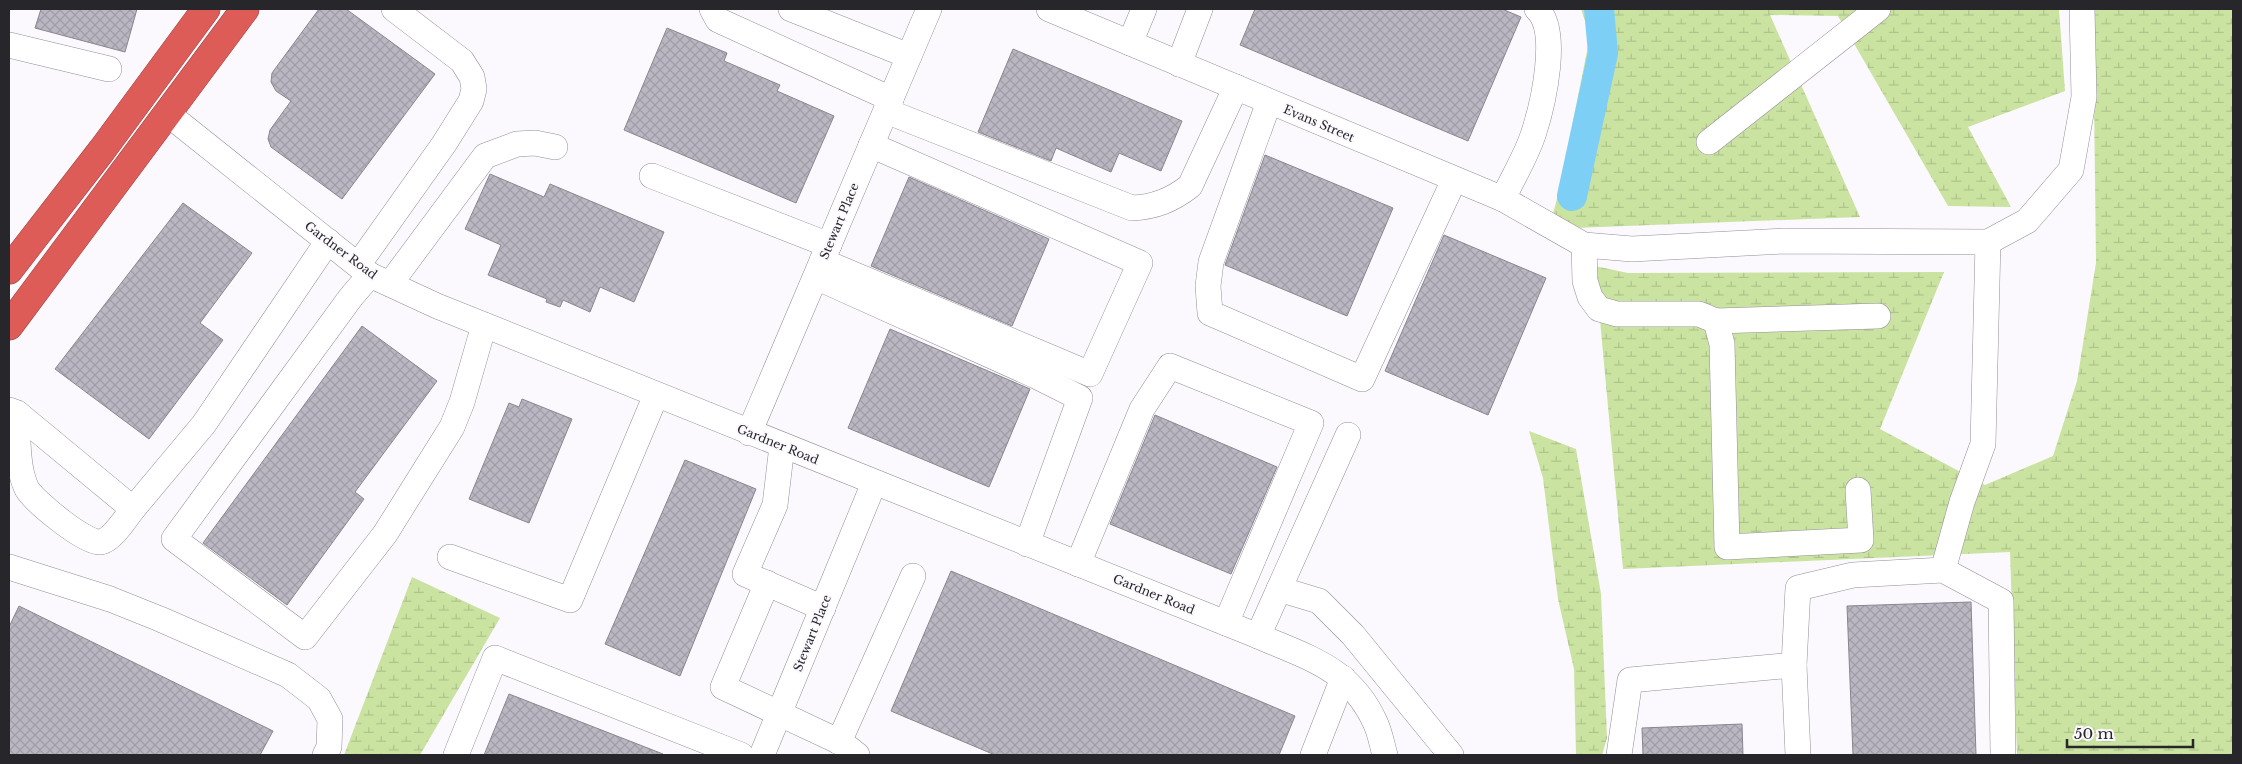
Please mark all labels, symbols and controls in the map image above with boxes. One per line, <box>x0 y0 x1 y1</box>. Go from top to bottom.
street label: Evans Street <box>1281 101 1357 145</box>
street label: Stewart Place <box>816 180 862 261</box>
street label: Gardner Road <box>302 218 380 282</box>
street label: Gardner Road <box>735 421 821 467</box>
street label: Gardner Road <box>1111 571 1197 617</box>
street label: Stewart Place <box>790 592 834 674</box>
scale bar <box>2067 716 2193 748</box>
text: 50 m <box>2074 724 2114 743</box>

